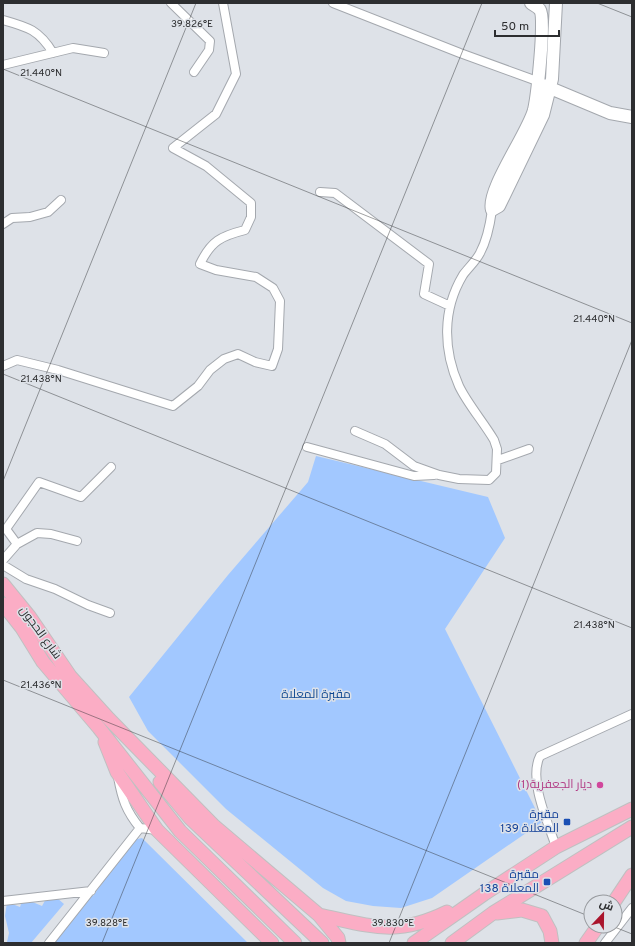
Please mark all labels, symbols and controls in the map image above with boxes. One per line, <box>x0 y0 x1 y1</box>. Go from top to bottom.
scale bar <box>495 12 559 38</box>
text: 39.826°E <box>171 18 213 31</box>
text: 50 m <box>501 19 529 35</box>
text: 21.440°N <box>20 67 62 80</box>
text: 21.440°N <box>573 313 615 326</box>
text: 21.438°N <box>20 373 62 386</box>
street label: شارع الحجون <box>15 603 65 663</box>
text: 21.438°N <box>573 619 615 632</box>
text: 21.436°N <box>20 679 62 692</box>
park label: مقبرة المعلاة <box>281 687 351 703</box>
place label: ديار الجعفرية(1) <box>517 777 592 793</box>
marker: ديار الجعفرية(1) <box>595 780 605 790</box>
place label: مقبرة المعلاة 139 <box>500 807 559 837</box>
marker: مقبرة المعلاة 139 <box>562 817 572 827</box>
place label: مقبرة المعلاة 138 <box>480 867 539 897</box>
marker: مقبرة المعلاة 138 <box>542 877 552 887</box>
north arrow <box>583 894 623 934</box>
text: ش <box>597 897 616 915</box>
text: 39.828°E <box>86 917 128 930</box>
text: 39.830°E <box>372 917 414 930</box>

